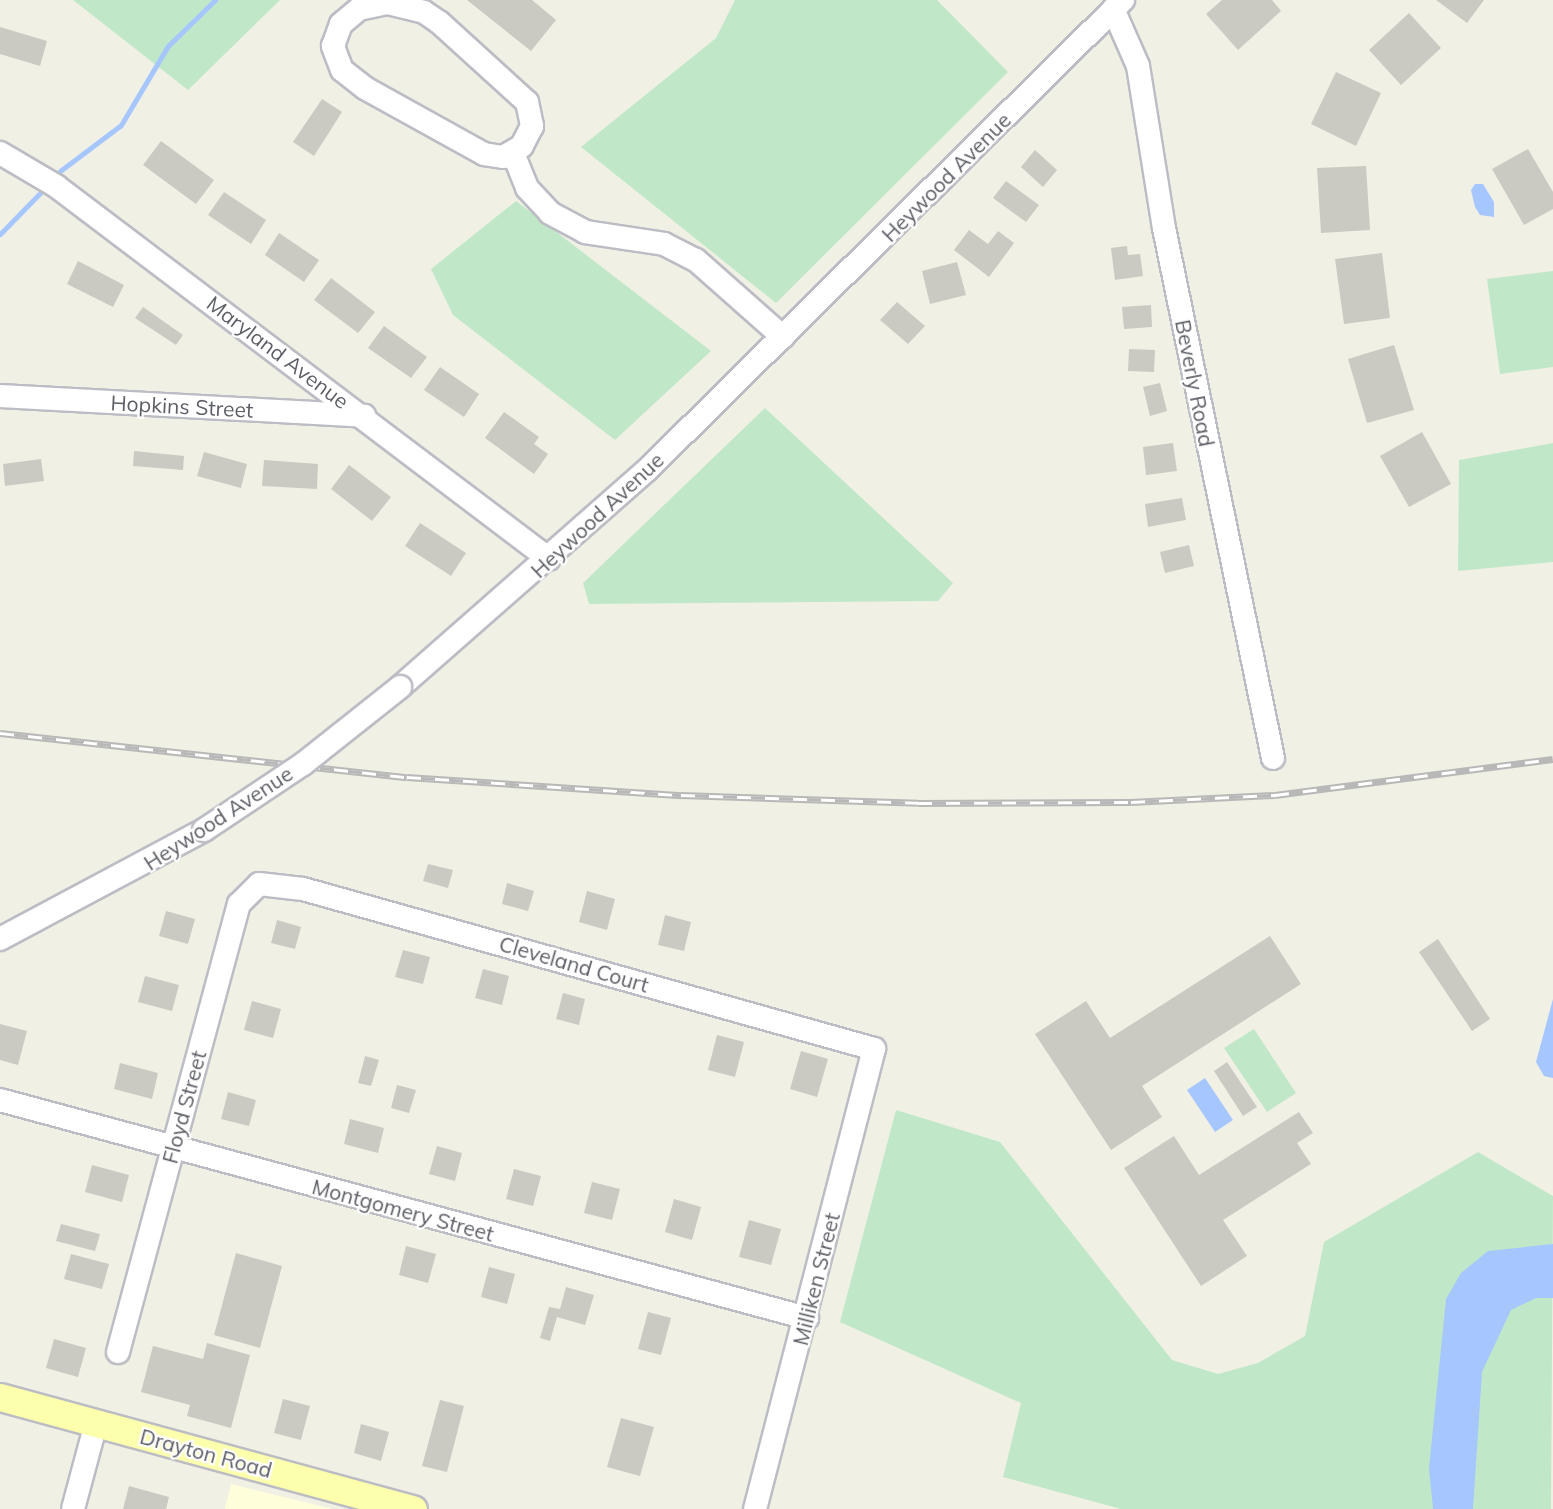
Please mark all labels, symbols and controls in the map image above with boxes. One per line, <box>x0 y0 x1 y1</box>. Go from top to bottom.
street label: Heywood Avenue <box>876 107 1016 247</box>
street label: Maryland Avenue <box>202 290 354 414</box>
street label: Beverly Road <box>1170 317 1220 449</box>
street label: Hopkins Street <box>110 390 254 422</box>
street label: Heywood Avenue <box>525 447 669 583</box>
street label: Heywood Avenue <box>139 761 297 875</box>
street label: Cleveland Court <box>496 931 652 997</box>
street label: Floyd Street <box>157 1048 211 1166</box>
street label: Montgomery Street <box>309 1174 497 1246</box>
street label: Milliken Street <box>787 1210 845 1348</box>
street label: Drayton Road <box>137 1423 275 1483</box>

